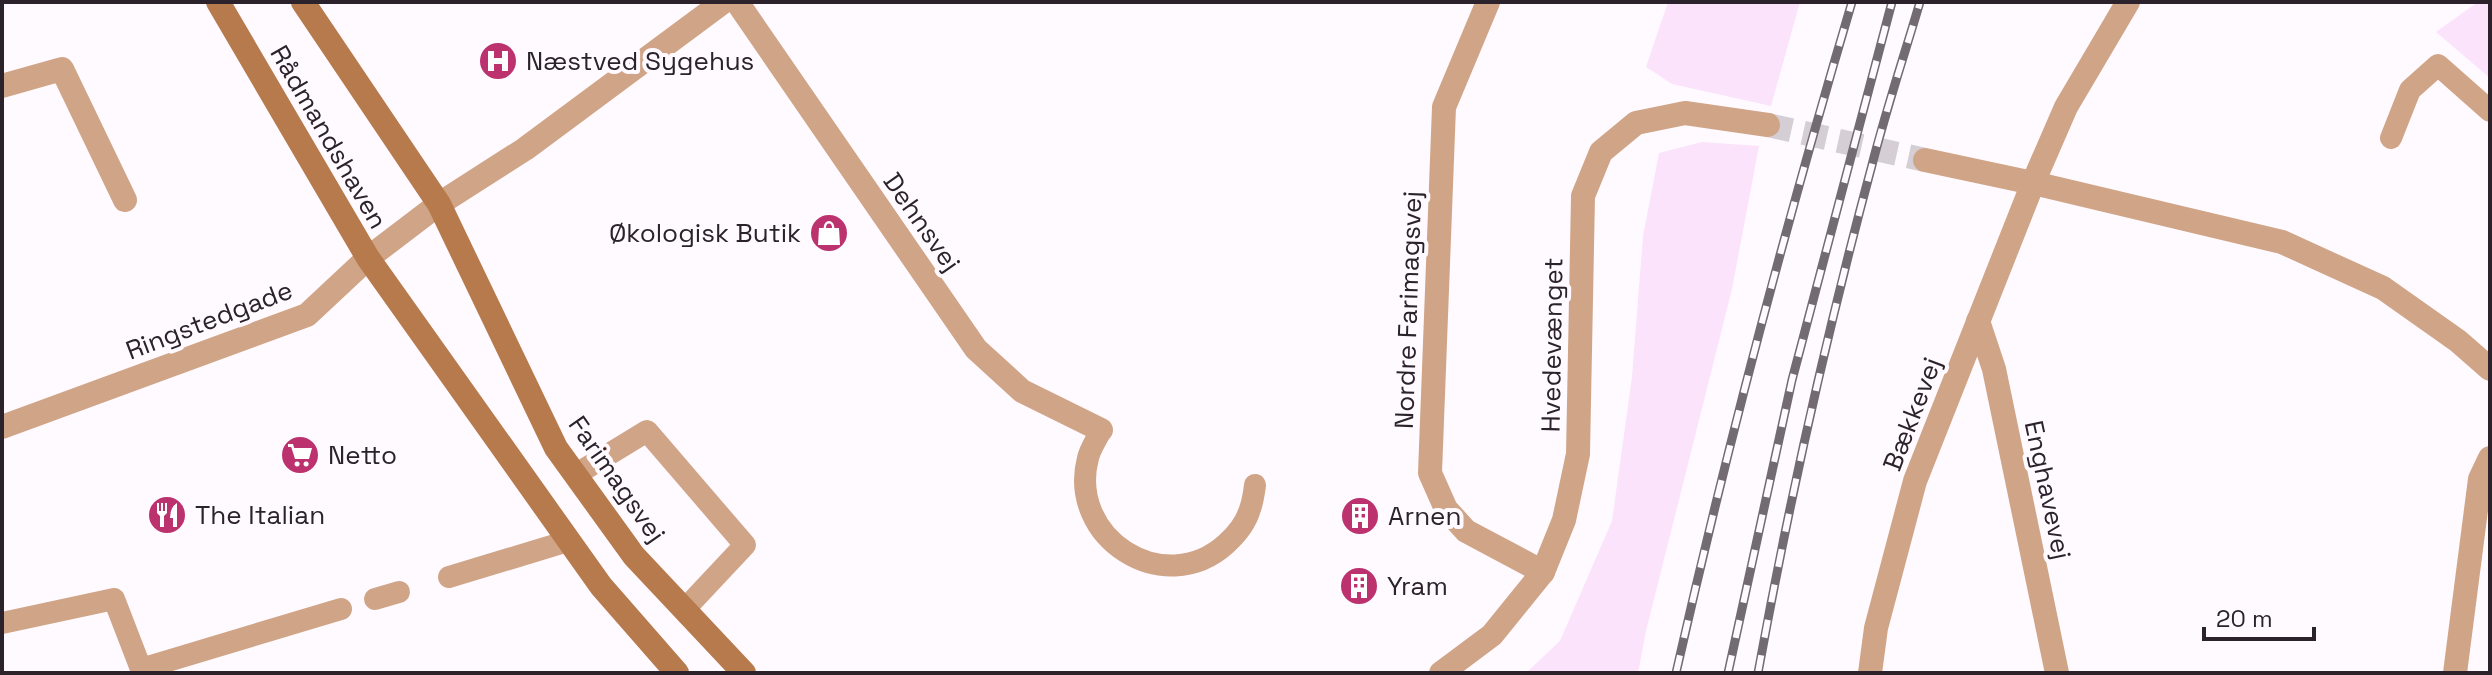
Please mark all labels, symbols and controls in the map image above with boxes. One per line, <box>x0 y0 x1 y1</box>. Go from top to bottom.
street label: Rådmandshaven <box>263 39 395 235</box>
hospital icon: Næstved Sygehus <box>477 40 519 82</box>
place label: Næstved Sygehus <box>526 44 754 78</box>
street label: Dehnsvej <box>876 166 968 278</box>
street label: Nordre Farimagsvej <box>1387 190 1429 430</box>
shop icon: Økologisk Butik <box>808 212 850 254</box>
place label: Økologisk Butik <box>609 216 801 250</box>
street label: Hvedevænget <box>1533 257 1571 433</box>
street label: Ringstedgade <box>121 273 297 367</box>
street label: Bækkevej <box>1875 353 1949 475</box>
street label: Farimagsvej <box>561 409 673 549</box>
street label: Enghavevej <box>2017 417 2079 563</box>
supermarket icon: Netto <box>279 434 321 476</box>
place label: Netto <box>328 438 397 472</box>
restaurant icon: The Italian <box>146 494 188 536</box>
building icon: Arnen <box>1339 495 1381 537</box>
place label: The Italian <box>195 498 325 532</box>
place label: Arnen <box>1388 499 1461 533</box>
building icon: Yram <box>1338 565 1380 607</box>
place label: Yram <box>1387 569 1448 603</box>
scale bar <box>2204 591 2314 641</box>
text: 20 m <box>2216 603 2273 634</box>

